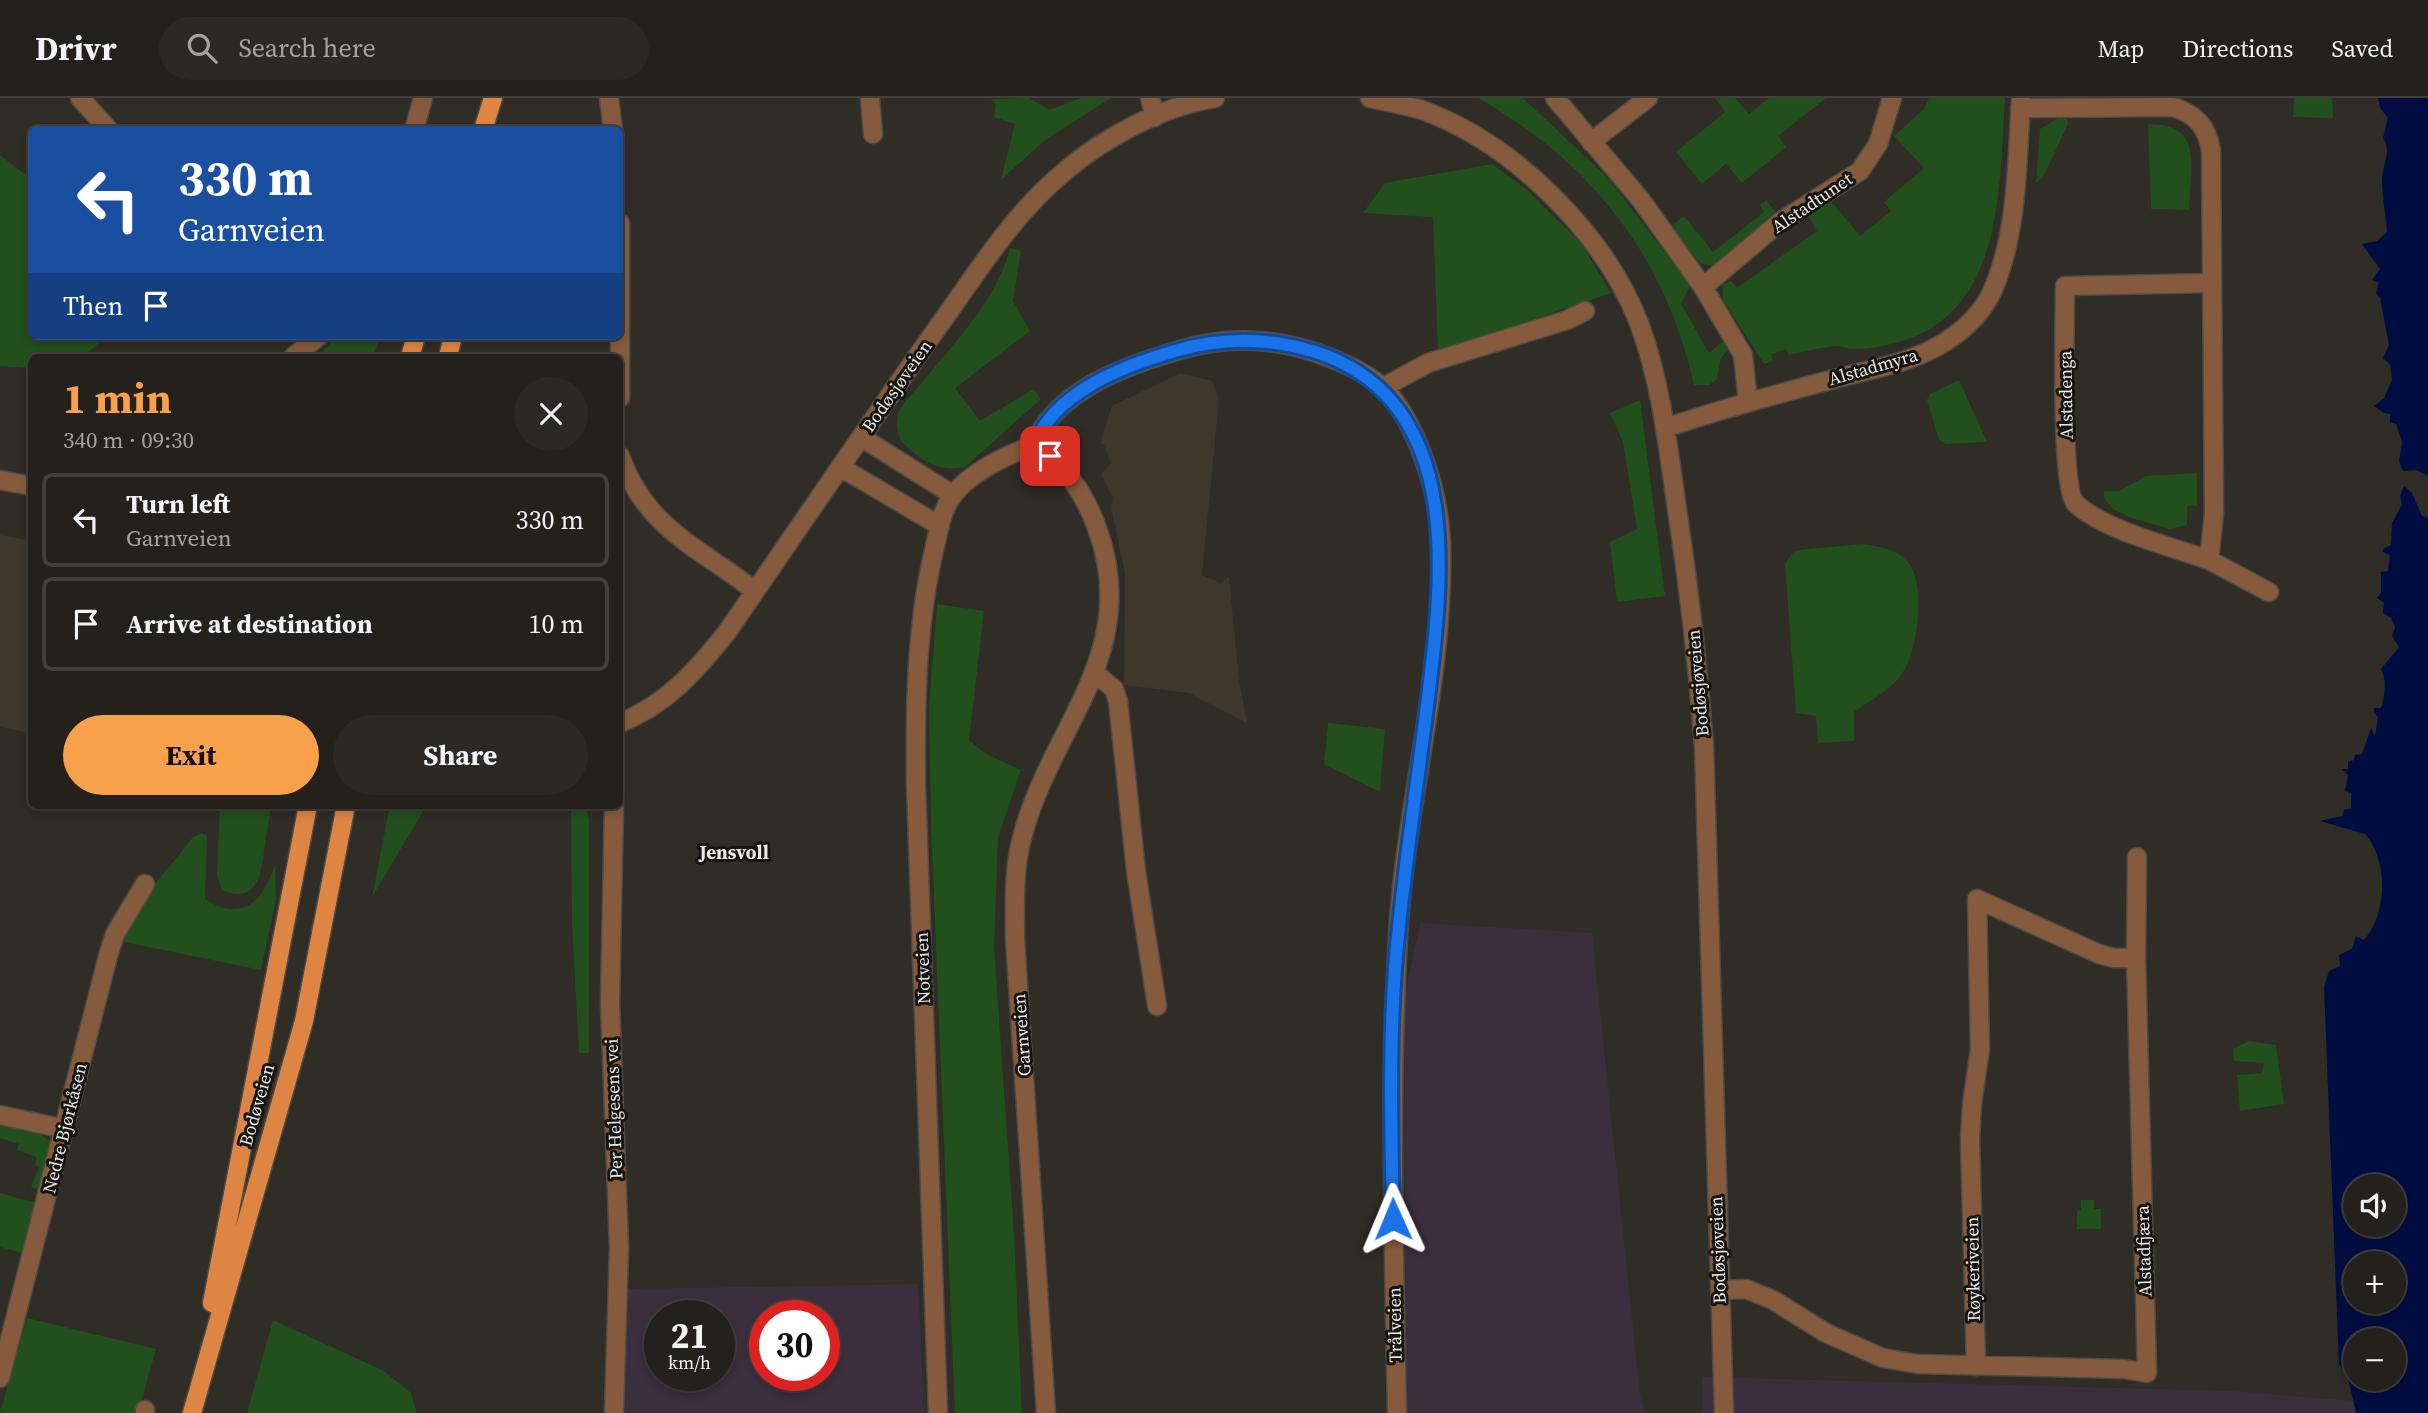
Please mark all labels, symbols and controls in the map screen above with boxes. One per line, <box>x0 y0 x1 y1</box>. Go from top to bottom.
search box <box>159 17 649 80</box>
text: Drivr <box>35 26 117 71</box>
icon: search <box>183 29 221 67</box>
text: Search here <box>239 30 376 66</box>
text: Map <box>2097 32 2144 65</box>
text: Directions <box>2182 32 2293 65</box>
text: Saved <box>2331 32 2393 65</box>
text: 330 m <box>178 144 313 211</box>
icon: left <box>63 154 154 245</box>
street label: Alstadtunet <box>1766 166 1857 239</box>
text: Garnveien <box>178 208 325 252</box>
icon: arrive <box>137 287 175 325</box>
text: Then <box>63 288 123 324</box>
street label: Bodøsjøveien <box>856 335 938 437</box>
street label: Alstadmyra <box>1825 342 1921 391</box>
street label: Alstadenga <box>2052 350 2079 440</box>
text: 1 min <box>63 369 172 427</box>
button: close <box>514 377 588 451</box>
text: 340 m · 09:30 <box>63 424 194 456</box>
pin <box>1020 426 1080 486</box>
icon: arrive <box>1031 437 1069 475</box>
text: Turn left <box>126 486 230 522</box>
icon: left <box>67 501 105 539</box>
text: 330 m <box>516 502 584 538</box>
text: Garnveien <box>126 522 232 554</box>
icon: arrive <box>67 605 105 643</box>
text: Arrive at destination <box>126 606 373 642</box>
text: 10 m <box>529 606 584 642</box>
street label: Bodøsjøveien <box>1680 628 1715 738</box>
button: Exit <box>63 715 319 795</box>
button: Share <box>333 715 588 795</box>
district label: Jensvoll <box>698 839 769 865</box>
street label: Notveien <box>909 931 936 1004</box>
street label: Garnveien <box>1006 993 1037 1077</box>
street label: Per Helgesens vei <box>599 1038 628 1180</box>
street label: Nedre Bjørkåsen <box>36 1060 93 1196</box>
street label: Bodøveien <box>233 1061 280 1149</box>
map controls <box>2343 1174 2406 1391</box>
button: sound <box>2343 1174 2406 1237</box>
position arrow <box>1356 1182 1430 1256</box>
street label: Bodøsjøveien <box>1703 1196 1732 1304</box>
street label: Alstadfjæra <box>2129 1204 2158 1297</box>
street label: Røykeriveien <box>1959 1216 1986 1322</box>
button: + <box>2343 1251 2406 1314</box>
street label: Trålveien <box>1381 1287 1408 1363</box>
speed limit sign: 30 <box>749 1300 840 1391</box>
text: 21 <box>671 1312 708 1360</box>
button: − <box>2343 1328 2406 1391</box>
text: km/h <box>668 1350 711 1375</box>

